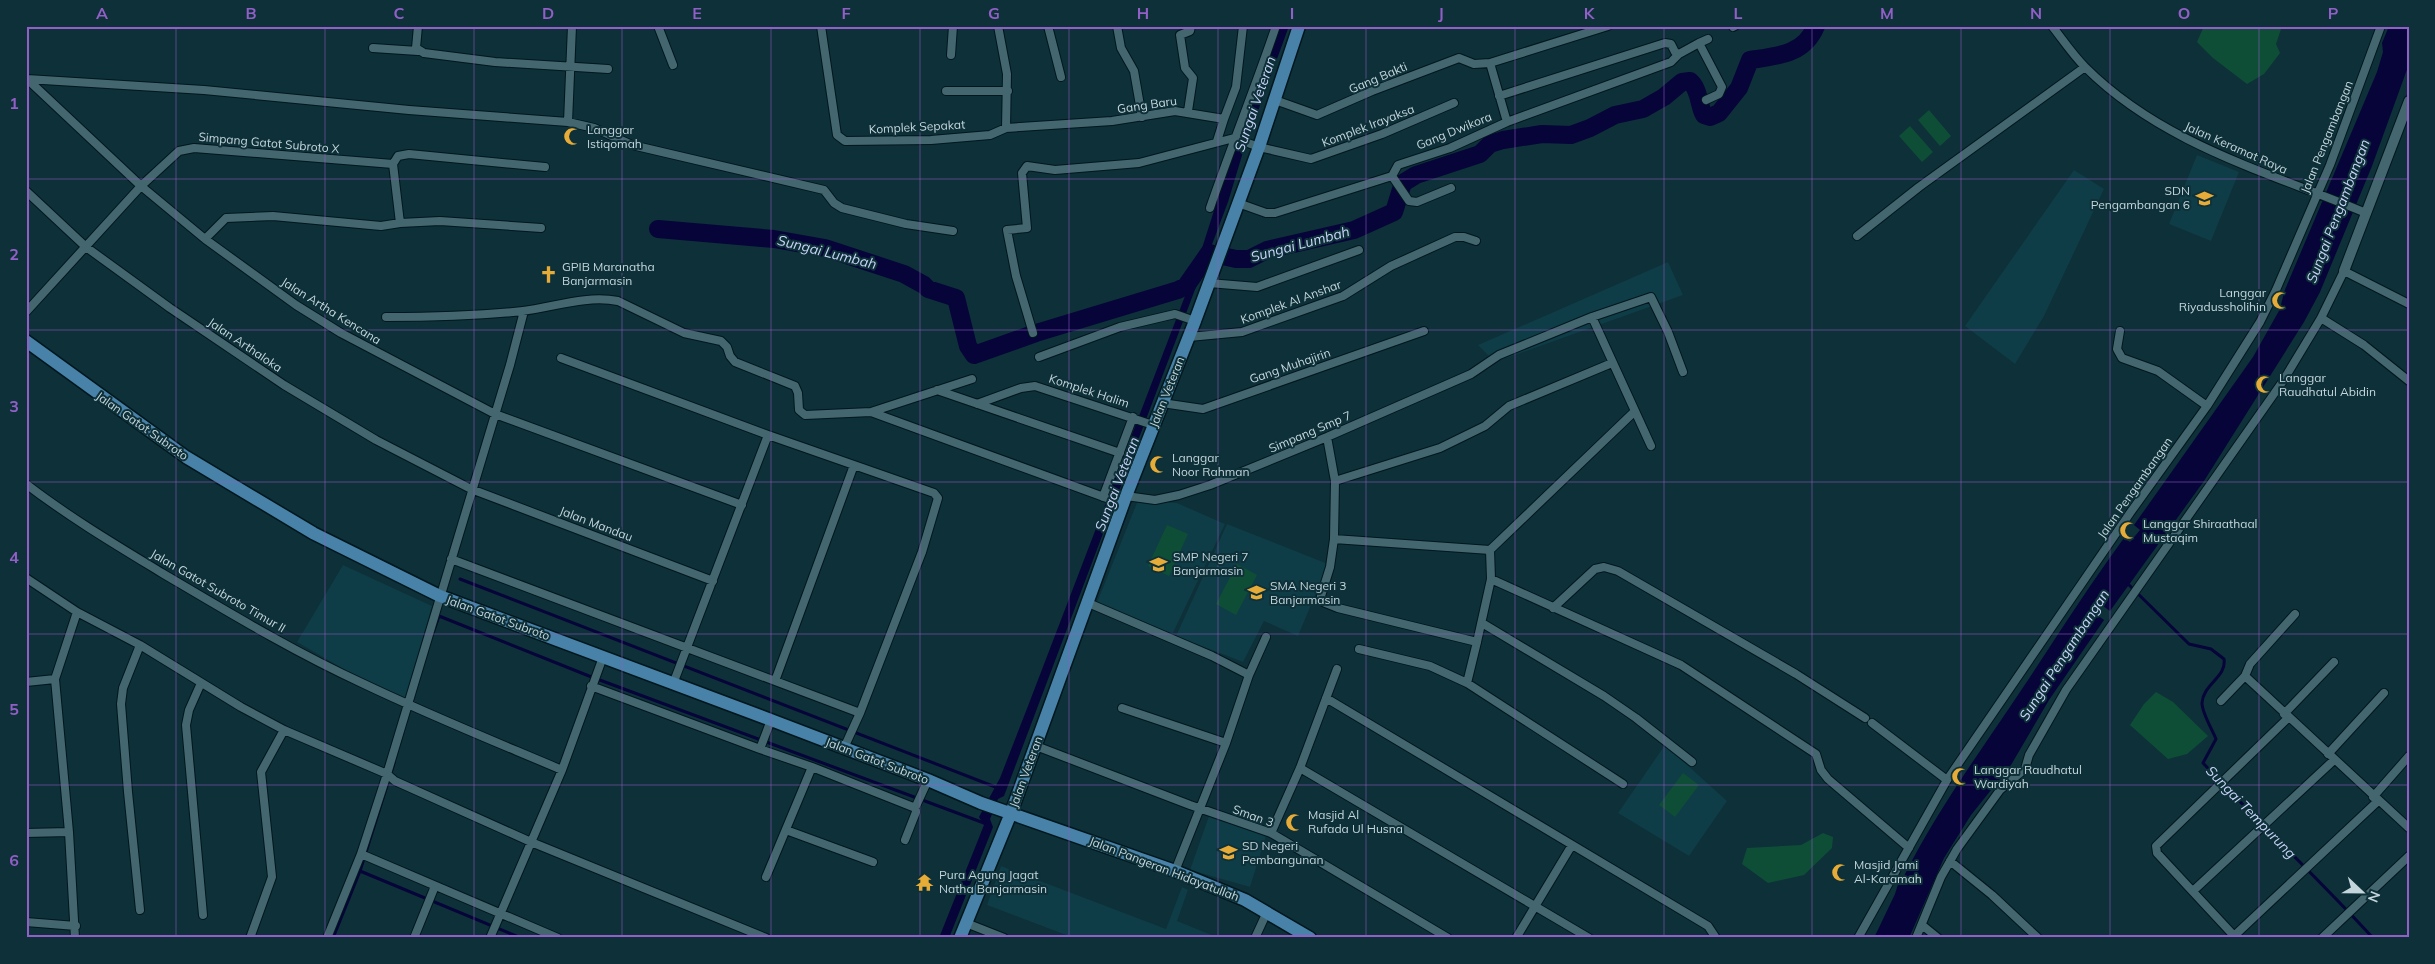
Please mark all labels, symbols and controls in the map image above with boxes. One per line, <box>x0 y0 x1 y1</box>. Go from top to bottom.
text: A <box>96 3 108 23</box>
text: B <box>245 3 257 23</box>
text: C <box>394 3 405 23</box>
text: D <box>542 3 554 23</box>
text: E <box>692 3 702 23</box>
text: F <box>841 3 851 23</box>
text: G <box>988 3 1000 23</box>
text: H <box>1137 3 1149 23</box>
text: I <box>1290 3 1294 23</box>
text: J <box>1438 3 1444 23</box>
text: K <box>1584 3 1596 23</box>
text: L <box>1734 3 1743 23</box>
text: M <box>1880 3 1894 23</box>
text: N <box>2030 3 2042 23</box>
text: O <box>2178 3 2190 23</box>
text: P <box>2328 3 2339 23</box>
water label: Sungai Veteran <box>1230 54 1280 154</box>
street label: Gang Bakti <box>1346 59 1409 97</box>
street label: Jalan Pengambangan <box>2297 78 2356 195</box>
text: 1 <box>9 93 19 113</box>
street label: Gang Baru <box>1116 93 1178 116</box>
street label: Komplek Irayaksa <box>1319 101 1416 150</box>
street label: Gang Dwikora <box>1414 109 1494 152</box>
street label: Komplek Sepakat <box>868 116 966 137</box>
street label: Jalan Keramat Raya <box>2183 118 2290 177</box>
place label: Langgar Istiqomah <box>587 122 642 151</box>
mosque icon: Langgar Istiqomah <box>563 127 583 147</box>
street label: Simpang Gatot Subroto X <box>198 129 340 156</box>
water label: Sungai Pengambangan <box>2302 137 2374 285</box>
place label: SDN Pengambangan 6 <box>2091 183 2190 212</box>
school or university icon: SDN Pengambangan 6 <box>2194 188 2214 208</box>
water label: Sungai Lumbah <box>1249 222 1351 266</box>
water label: Sungai Lumbah <box>775 231 879 273</box>
text: 2 <box>9 244 19 264</box>
place label: GPIB Maranatha Banjarmasin <box>562 259 655 288</box>
church icon: GPIB Maranatha Banjarmasin <box>538 264 558 284</box>
street label: Jalan Artha Kencana <box>279 274 384 347</box>
street label: Komplek Al Anshar <box>1238 276 1344 327</box>
place label: Langgar Riyadussholihin <box>2179 285 2267 314</box>
mosque icon: Langgar Riyadussholihin <box>2270 290 2290 310</box>
street label: Jalan Arthaloka <box>205 314 285 375</box>
street label: Gang Muhajirin <box>1247 345 1332 386</box>
street label: Jalan Veteran <box>1146 354 1187 429</box>
place label: Langgar Raudhatul Abidin <box>2279 370 2376 399</box>
street label: Komplek Halim <box>1047 371 1131 411</box>
mosque icon: Langgar Raudhatul Abidin <box>2255 375 2275 395</box>
street label: Jalan Gatot Subroto <box>93 388 191 463</box>
text: 3 <box>9 396 19 416</box>
street label: Simpang Smp 7 <box>1266 407 1353 456</box>
water label: Sungai Veteran <box>1091 434 1143 534</box>
street label: Jalan Pengambangan <box>2094 434 2175 541</box>
place label: Langgar Noor Rahman <box>1172 450 1249 479</box>
mosque icon: Langgar Noor Rahman <box>1148 455 1168 475</box>
street label: Jalan Mandau <box>557 503 635 544</box>
place label: Langgar Shiraathaal Mustaqim <box>2143 516 2257 545</box>
mosque icon: Langgar Shiraathaal Mustaqim <box>2119 521 2139 541</box>
street label: Jalan Gatot Subroto Timur II <box>148 546 289 635</box>
text: 4 <box>9 547 19 567</box>
place label: SMP Negeri 7 Banjarmasin <box>1173 549 1249 578</box>
school or university icon: SMP Negeri 7 Banjarmasin <box>1149 554 1169 574</box>
place label: SMA Negeri 3 Banjarmasin <box>1270 578 1347 607</box>
school or university icon: SMA Negeri 3 Banjarmasin <box>1246 583 1266 603</box>
water label: Sungai Pengambangan <box>2015 586 2113 724</box>
street label: Jalan Gatot Subroto <box>444 592 552 643</box>
text: 5 <box>9 699 19 719</box>
street label: Jalan Gatot Subroto <box>823 734 931 787</box>
street label: Jalan Veteran <box>1006 734 1045 810</box>
place label: Langgar Raudhatul Wardiyah <box>1974 762 2082 791</box>
water label: Sungai Tempurung <box>2202 762 2300 863</box>
mosque icon: Langgar Raudhatul Wardiyah <box>1950 767 1970 787</box>
street label: Sman 3 <box>1231 801 1276 830</box>
place label: Masjid Al Rufada Ul Husna <box>1308 807 1403 836</box>
mosque icon: Masjid Al Rufada Ul Husna <box>1284 812 1304 832</box>
street label: Jalan Pangeran Hidayatullah <box>1087 833 1241 904</box>
place label: SD Negeri Pembangunan <box>1242 838 1323 867</box>
school or university icon: SD Negeri Pembangunan <box>1218 843 1238 863</box>
text: 6 <box>9 850 19 870</box>
place label: Masjid Jami Al-Karamah <box>1854 857 1922 886</box>
mosque icon: Masjid Jami Al-Karamah <box>1830 862 1850 882</box>
north arrow <box>2338 866 2388 916</box>
place label: Pura Agung Jagat Natha Banjarmasin <box>939 867 1047 896</box>
temple icon: Pura Agung Jagat Natha Banjarmasin <box>915 872 935 892</box>
text: N <box>2364 889 2384 905</box>

